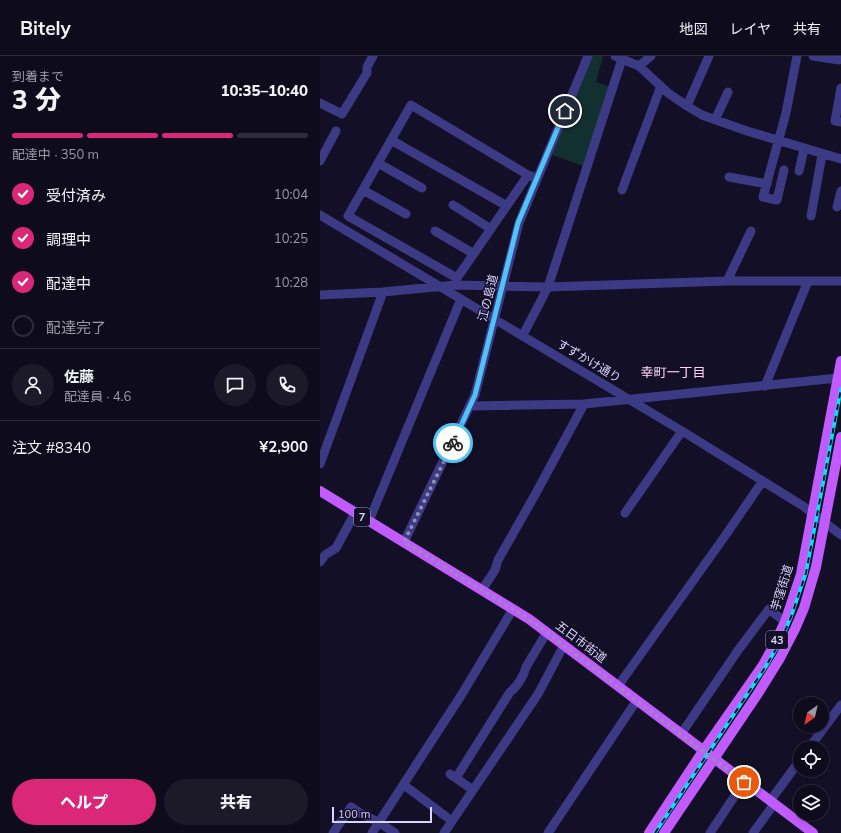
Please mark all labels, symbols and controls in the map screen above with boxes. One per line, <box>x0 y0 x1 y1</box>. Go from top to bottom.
text: Bitely <box>20 16 71 40</box>
text: 地図 <box>679 20 707 38</box>
text: レイヤ <box>729 20 771 38</box>
text: 共有 <box>793 20 821 38</box>
text: 到着まで <box>12 68 64 84</box>
text: 10:35–10:40 <box>221 81 308 100</box>
text: 3 分 <box>12 83 61 116</box>
pin <box>548 94 582 128</box>
icon: home <box>554 100 576 122</box>
text: 配達中 · 350 m <box>12 146 99 162</box>
icon: check <box>12 183 34 205</box>
text: 受付済み <box>46 186 106 205</box>
text: 10:04 <box>274 186 308 202</box>
icon: check <box>12 227 34 249</box>
text: 調理中 <box>46 230 91 249</box>
text: 10:25 <box>274 230 308 246</box>
icon: check <box>12 271 34 293</box>
street label: 江の島道 <box>474 273 501 323</box>
text: 配達中 <box>46 274 91 293</box>
text: 10:28 <box>274 274 308 290</box>
text: 配達完了 <box>46 318 106 337</box>
street label: すずかけ通り <box>555 336 624 386</box>
button: person <box>12 364 54 406</box>
button: chat <box>214 364 256 406</box>
button: phone <box>266 364 308 406</box>
district label: 幸町一丁目 <box>640 364 706 380</box>
text: 佐藤 <box>64 367 94 386</box>
text: 配達員 · 4.6 <box>64 388 131 404</box>
courier <box>433 423 473 463</box>
icon: bike <box>442 432 464 454</box>
text: ¥2,900 <box>259 437 308 456</box>
text: 注文 #8340 <box>12 438 91 457</box>
road number: 7 <box>354 508 370 526</box>
street label: 芋窪街道 <box>767 563 796 613</box>
street label: 五日市街道 <box>553 618 610 666</box>
road number: 43 <box>766 631 788 649</box>
north arrow <box>793 697 829 733</box>
map controls <box>793 697 829 821</box>
button: locate <box>793 741 829 777</box>
pin <box>727 765 761 799</box>
icon: bag <box>733 771 755 793</box>
button: ヘルプ <box>12 779 156 825</box>
button: 共有 <box>164 779 308 825</box>
button: layers <box>793 785 829 821</box>
scale bar <box>332 805 432 824</box>
text: 100 m <box>338 807 370 821</box>

